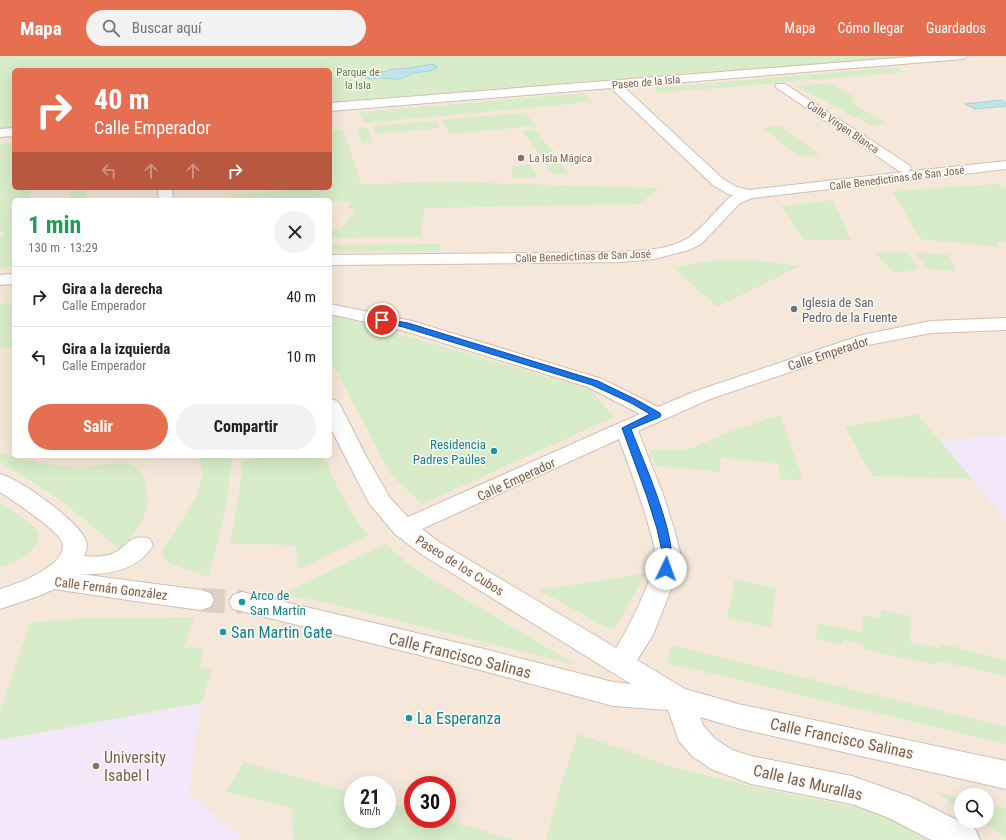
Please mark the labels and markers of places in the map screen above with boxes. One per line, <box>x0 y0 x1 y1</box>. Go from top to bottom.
place label: La Isla Mágica <box>529 152 592 165</box>
marker: La Isla Mágica <box>516 153 526 163</box>
place label: Iglesia de San Pedro de la Fuente <box>802 295 897 325</box>
pin <box>365 303 399 337</box>
marker: Iglesia de San Pedro de la Fuente <box>789 304 799 314</box>
place label: Residencia Padres Paúles <box>413 437 486 467</box>
marker: Residencia Padres Paúles <box>489 446 499 456</box>
place label: Arco de San Martín <box>250 588 306 618</box>
marker: Arco de San Martín <box>237 597 247 607</box>
place label: San Martin Gate <box>231 623 333 642</box>
marker: San Martin Gate <box>218 627 228 637</box>
place label: La Esperanza <box>417 709 501 728</box>
marker: La Esperanza <box>404 713 414 723</box>
place label: University Isabel I <box>104 748 166 785</box>
marker: University Isabel I <box>91 761 101 771</box>

